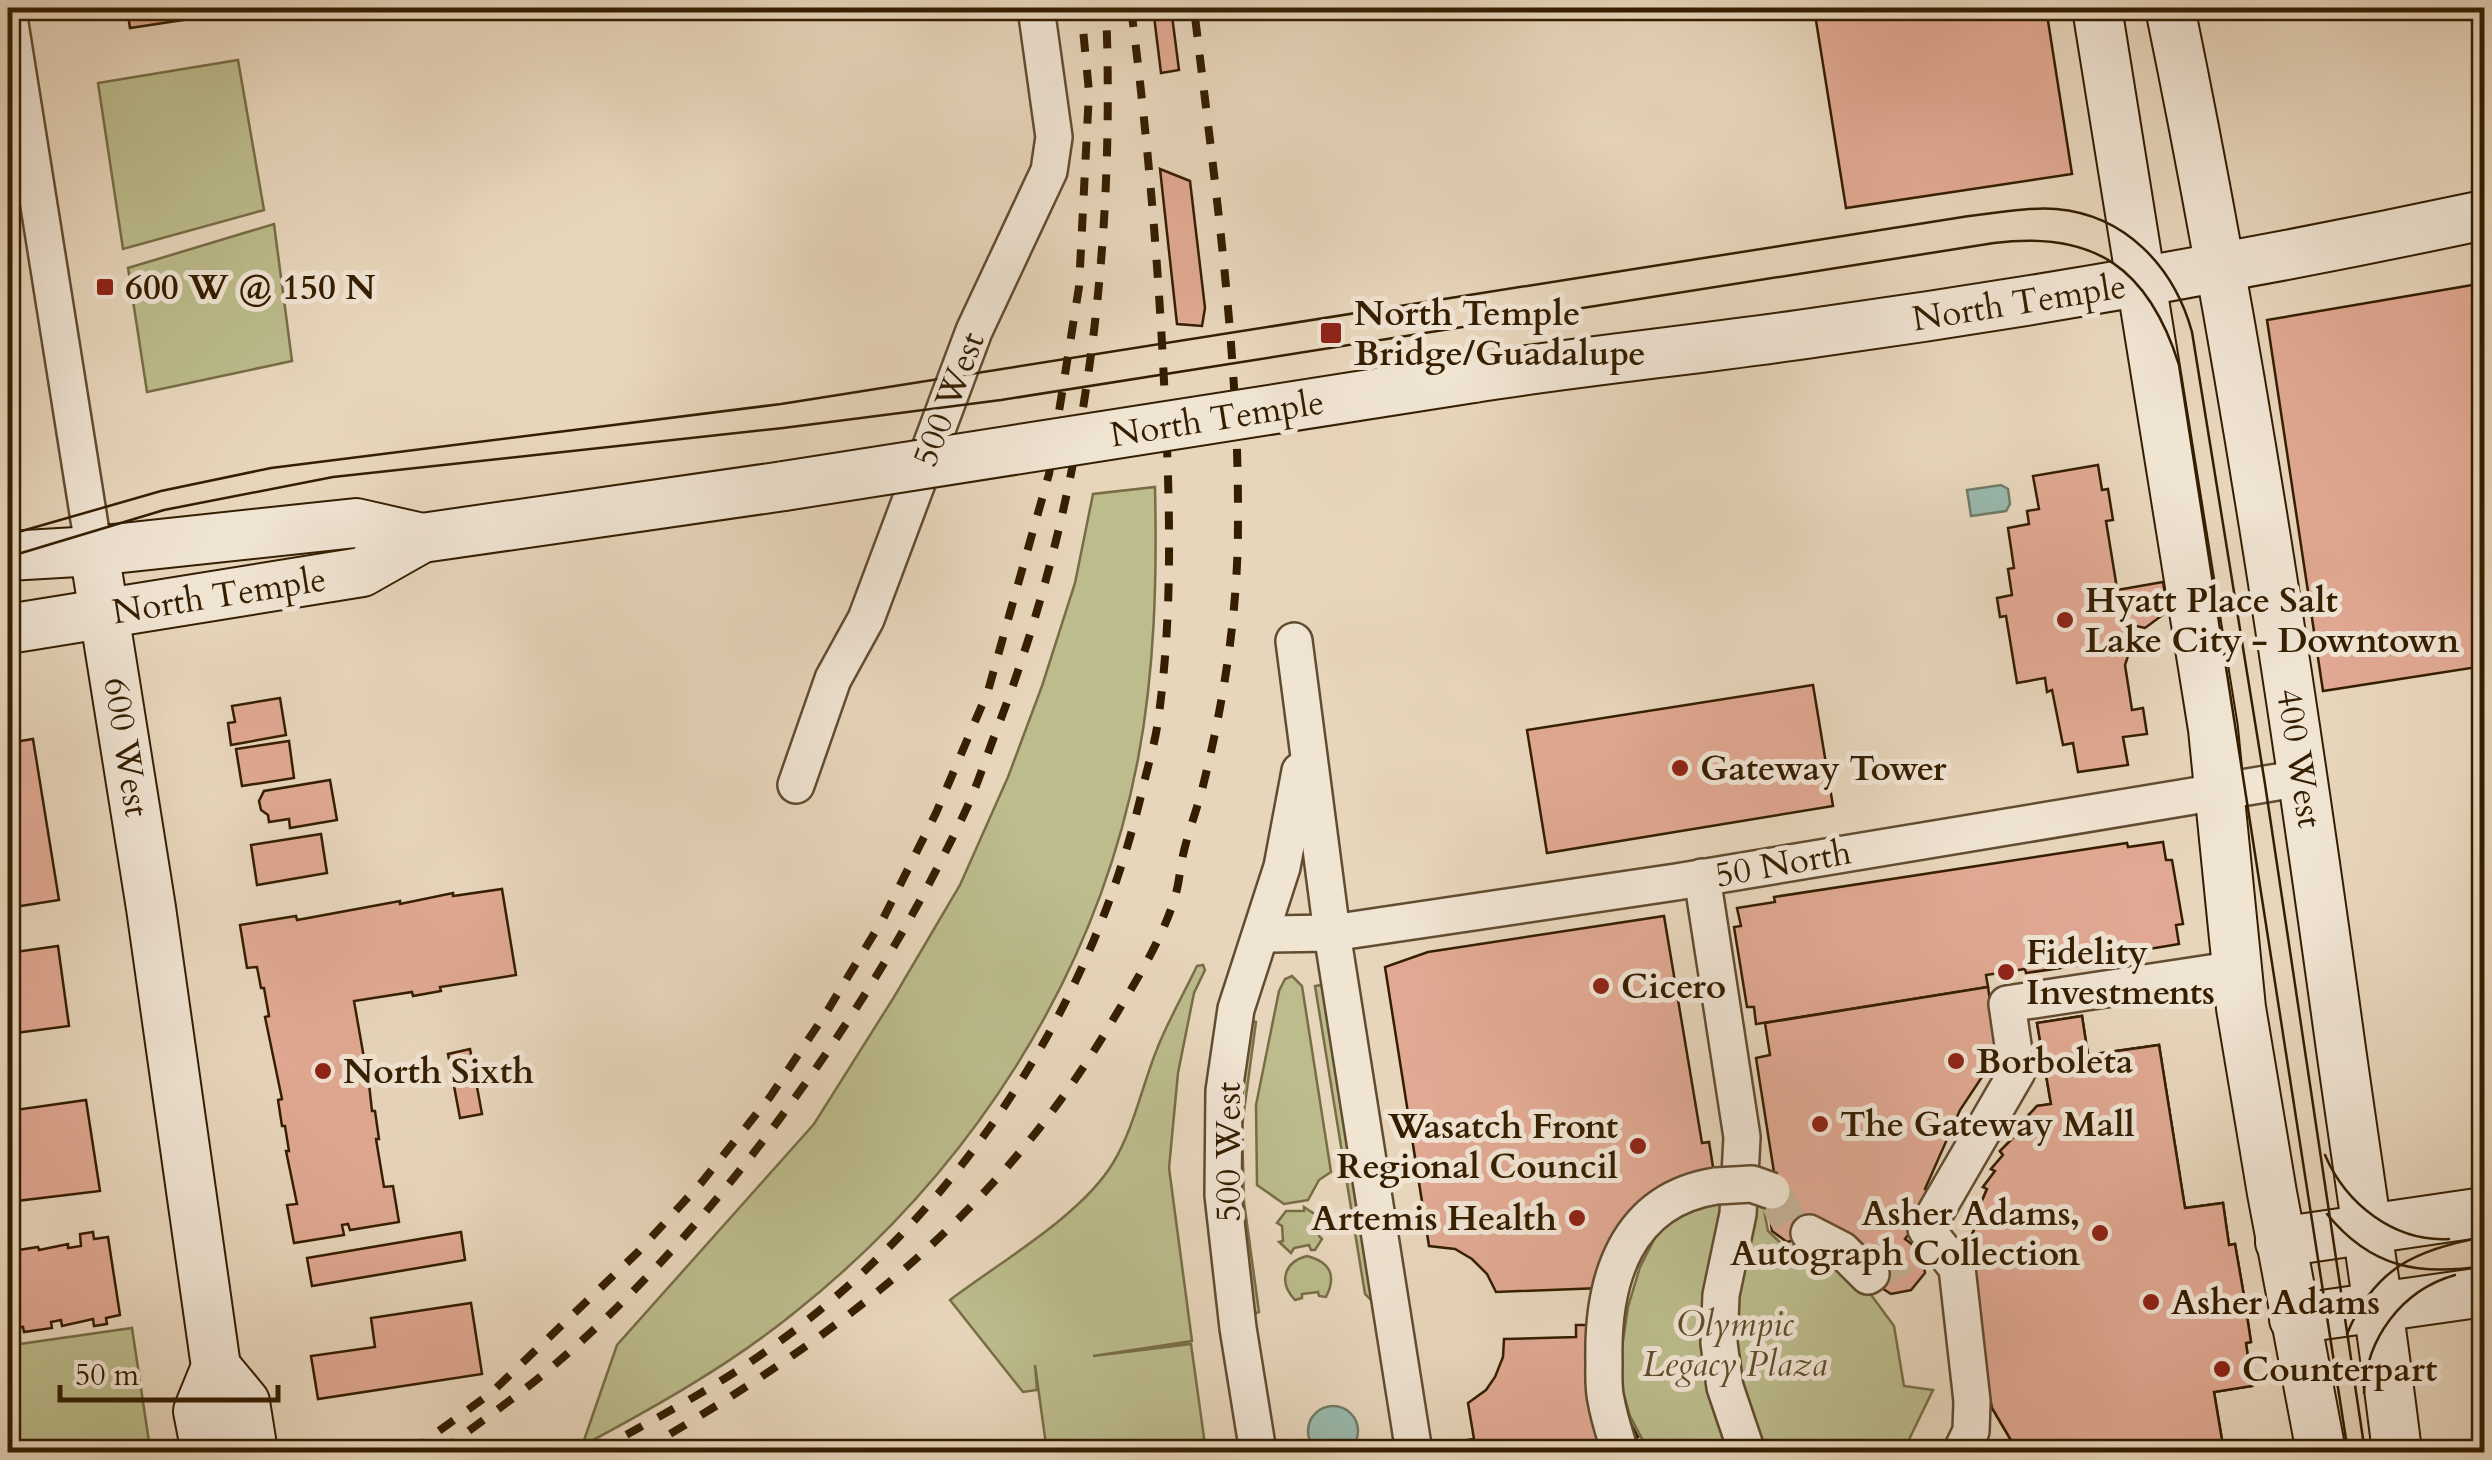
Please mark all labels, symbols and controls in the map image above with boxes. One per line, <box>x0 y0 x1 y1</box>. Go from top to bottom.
street label: North Temple <box>1909 262 2129 344</box>
place label: 600 W @ 150 N <box>125 264 376 312</box>
marker: 600 W @ 150 N <box>94 276 116 298</box>
place label: North Temple Bridge/Guadalupe <box>1354 290 1646 378</box>
marker: North Temple Bridge/Guadalupe <box>1318 320 1344 346</box>
street label: 500 West <box>901 325 997 474</box>
street label: North Temple <box>1107 378 1327 460</box>
street label: North Temple <box>109 555 329 637</box>
place label: Hyatt Place Salt Lake City - Downtown <box>2085 577 2460 665</box>
marker: Hyatt Place Salt Lake City - Downtown <box>2054 609 2076 631</box>
street label: 600 West <box>91 674 161 820</box>
street label: 400 West <box>2264 685 2334 831</box>
place label: Gateway Tower <box>1700 745 1948 793</box>
marker: Gateway Tower <box>1669 757 1691 779</box>
street label: 50 North <box>1712 828 1855 900</box>
place label: Fidelity Investments <box>2026 929 2215 1017</box>
marker: Fidelity Investments <box>1995 961 2017 983</box>
place label: Cicero <box>1621 963 1726 1011</box>
marker: Cicero <box>1590 975 1612 997</box>
place label: Borboleta <box>1976 1038 2133 1086</box>
place label: North Sixth <box>343 1048 534 1096</box>
marker: Borboleta <box>1945 1050 1967 1072</box>
marker: North Sixth <box>312 1060 334 1082</box>
street label: 500 West <box>1205 1082 1253 1222</box>
place label: The Gateway Mall <box>1840 1101 2135 1149</box>
place label: Wasatch Front Regional Council <box>1337 1103 1618 1191</box>
marker: The Gateway Mall <box>1809 1113 1831 1135</box>
marker: Wasatch Front Regional Council <box>1627 1135 1649 1157</box>
place label: Asher Adams, Autograph Collection <box>1730 1190 2080 1278</box>
place label: Artemis Health <box>1311 1195 1557 1243</box>
marker: Artemis Health <box>1566 1207 1588 1229</box>
marker: Asher Adams, Autograph Collection <box>2089 1222 2111 1244</box>
place label: Asher Adams <box>2171 1279 2380 1327</box>
marker: Asher Adams <box>2140 1291 2162 1313</box>
park label: Olympic Legacy Plaza <box>1642 1301 1828 1389</box>
scale bar <box>60 1340 278 1402</box>
place label: Counterpart <box>2242 1346 2437 1394</box>
text: 50 m <box>75 1355 140 1396</box>
marker: Counterpart <box>2211 1358 2233 1380</box>

